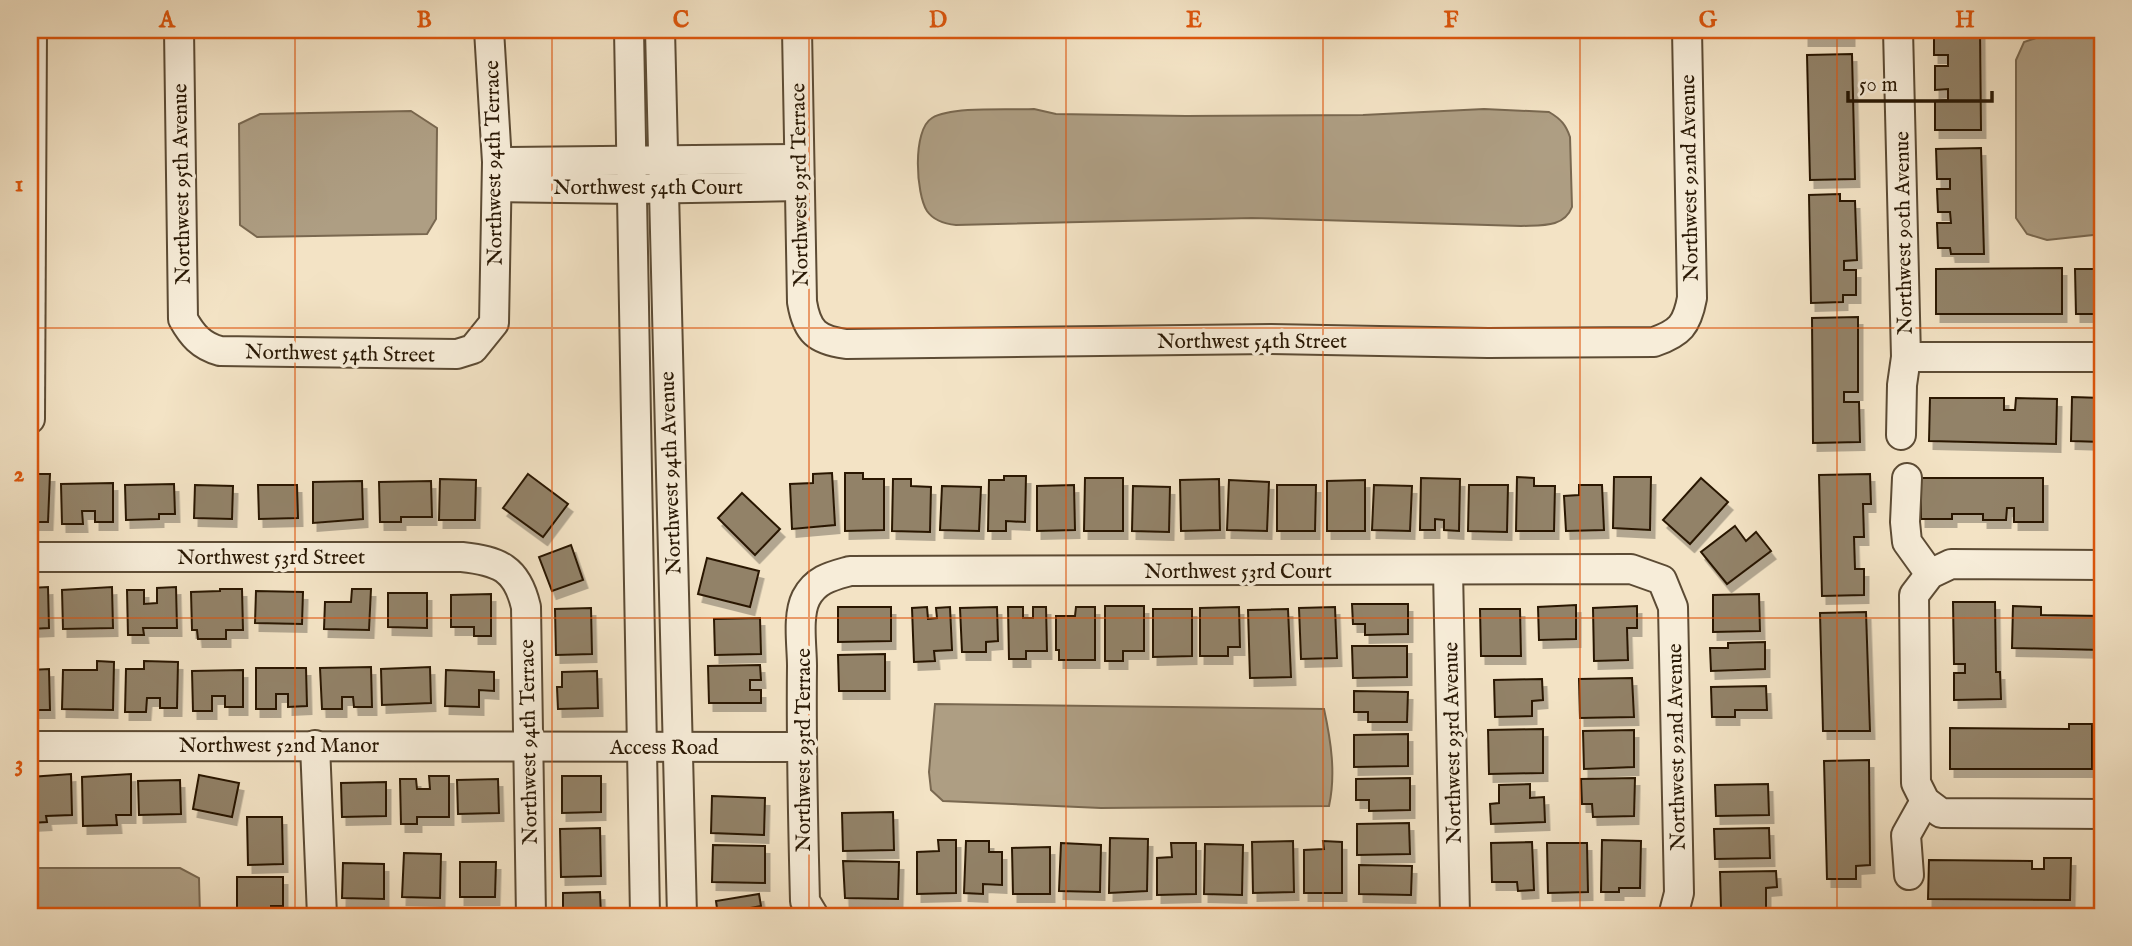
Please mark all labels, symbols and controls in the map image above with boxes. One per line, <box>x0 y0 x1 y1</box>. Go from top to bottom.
text: A <box>158 6 176 35</box>
text: B <box>416 6 432 35</box>
text: C <box>673 6 690 35</box>
text: D <box>929 6 947 35</box>
text: E <box>1186 6 1202 35</box>
text: F <box>1444 6 1459 35</box>
text: G <box>1699 6 1718 35</box>
text: H <box>1955 6 1975 35</box>
street label: Northwest 94th Terrace <box>479 60 510 266</box>
scale bar <box>1848 60 1992 104</box>
text: 50 m <box>1859 72 1898 99</box>
street label: Northwest 92nd Avenue <box>1675 74 1706 282</box>
street label: Northwest 93rd Terrace <box>785 82 816 287</box>
street label: Northwest 95th Avenue <box>167 83 198 285</box>
street label: Northwest 90th Avenue <box>1889 131 1920 335</box>
text: 1 <box>15 170 23 199</box>
street label: Northwest 54th Court <box>553 175 743 202</box>
street label: Northwest 54th Street <box>1157 329 1347 356</box>
street label: Northwest 54th Street <box>245 339 435 370</box>
street label: Northwest 94th Avenue <box>654 370 689 575</box>
text: 2 <box>14 460 25 489</box>
street label: Northwest 53rd Street <box>177 545 365 572</box>
street label: Northwest 53rd Court <box>1144 559 1332 586</box>
street label: Northwest 94th Terrace <box>514 639 545 845</box>
street label: Northwest 93rd Avenue <box>1438 641 1469 844</box>
street label: Northwest 92nd Avenue <box>1662 643 1693 851</box>
street label: Northwest 93rd Terrace <box>791 648 818 852</box>
street label: Northwest 52nd Manor <box>179 733 380 760</box>
street label: Access Road <box>609 735 719 762</box>
text: 3 <box>15 750 23 779</box>

